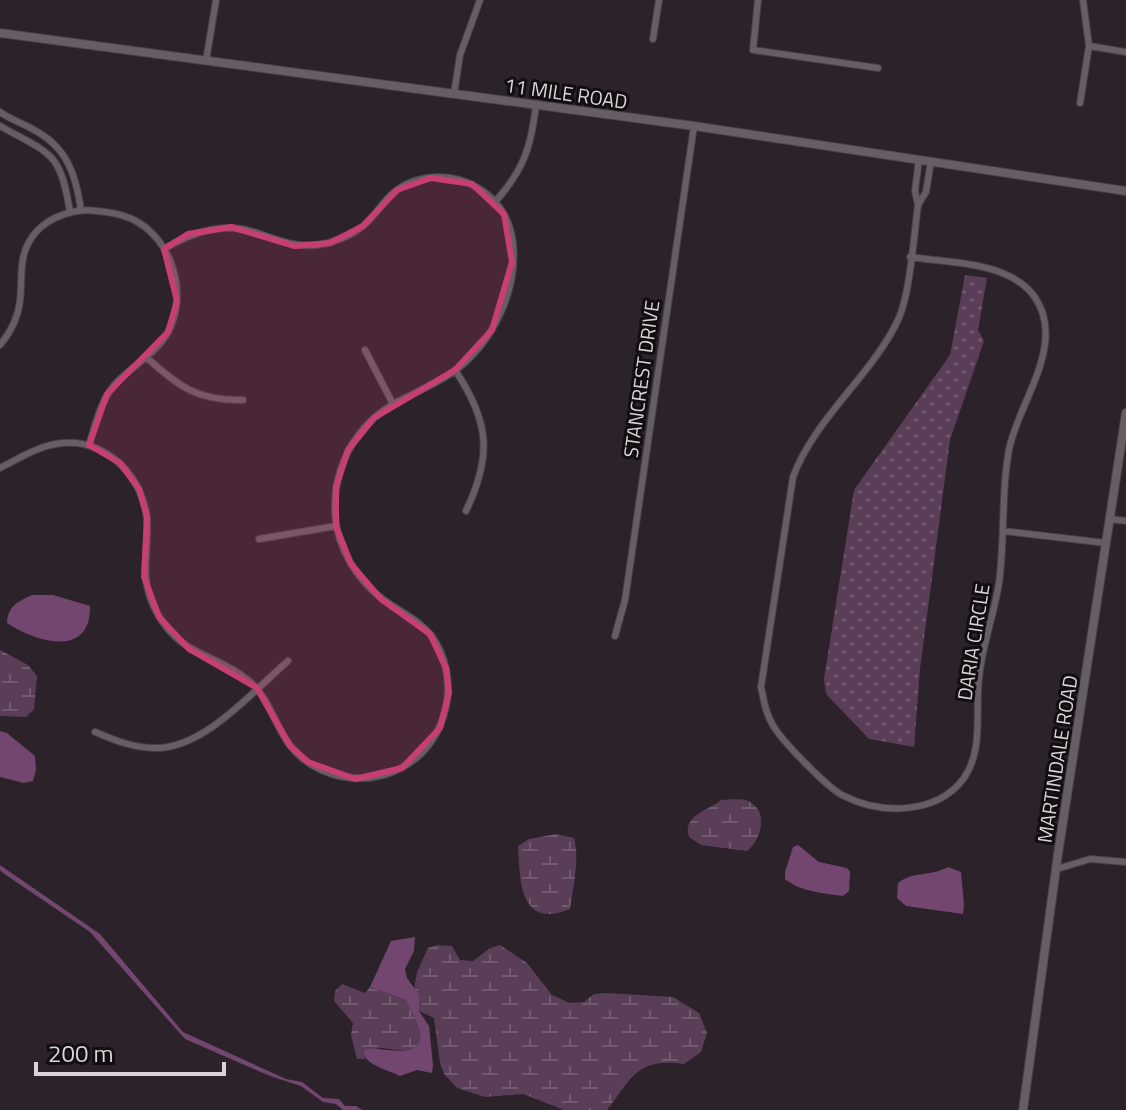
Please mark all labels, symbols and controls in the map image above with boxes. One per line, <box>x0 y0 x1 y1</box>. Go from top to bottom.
street label: 11 MILE ROAD <box>503 69 629 117</box>
street label: STANCREST DRIVE <box>615 298 667 460</box>
street label: DARIA CIRCLE <box>948 581 998 703</box>
street label: MARTINDALE ROAD <box>1028 673 1086 845</box>
scale bar <box>36 1026 224 1076</box>
text: 200 m <box>48 1035 114 1071</box>

